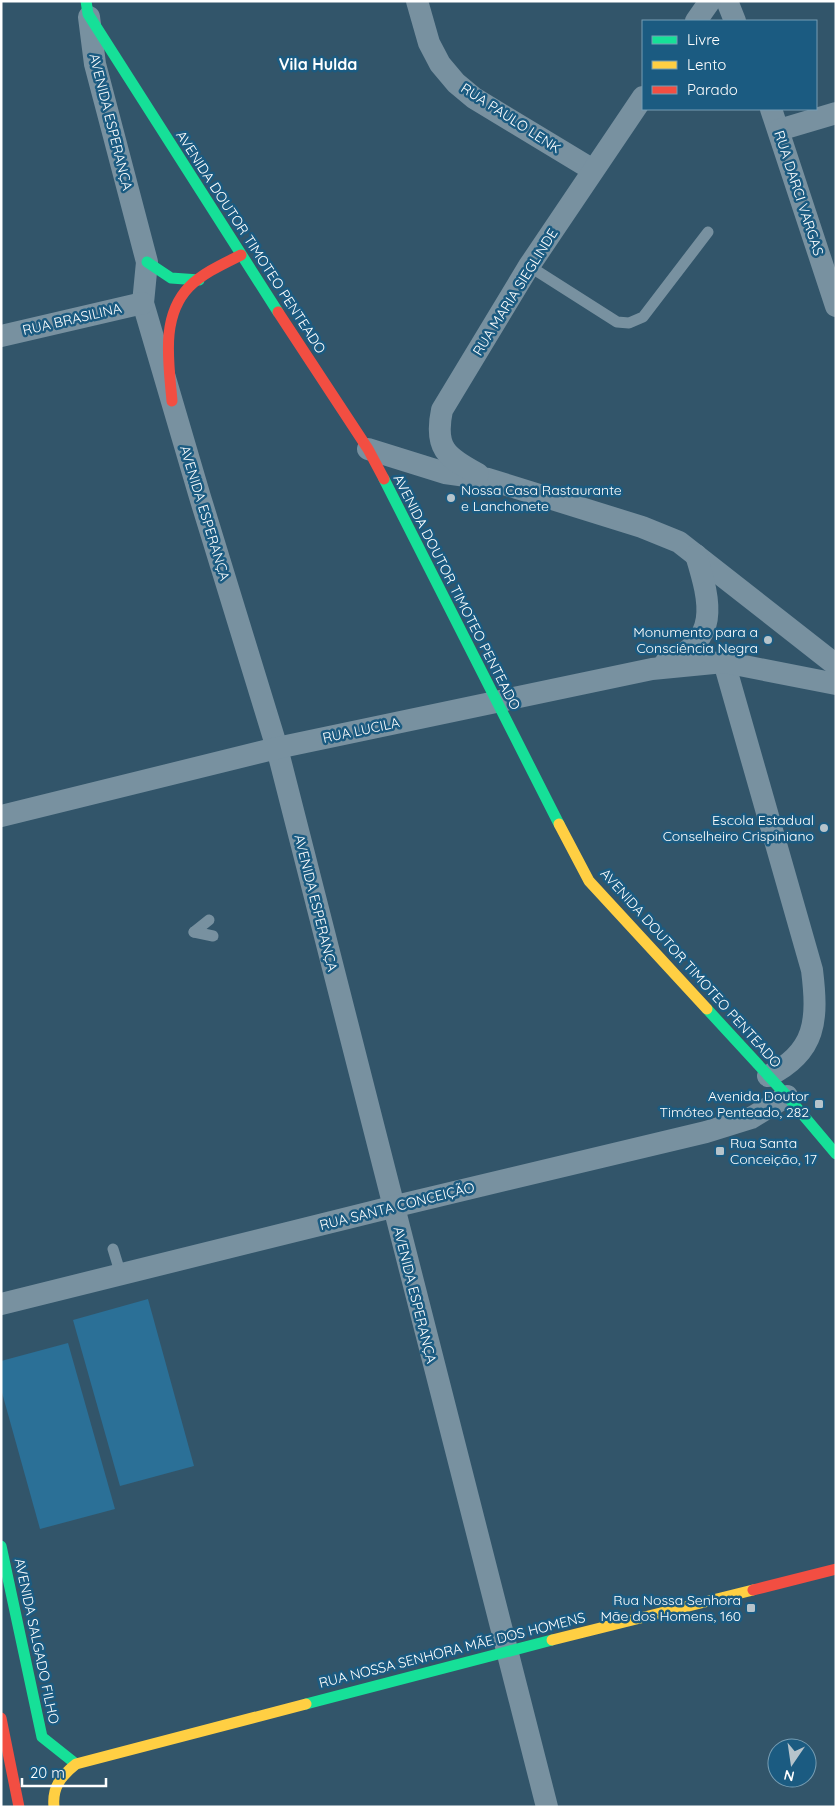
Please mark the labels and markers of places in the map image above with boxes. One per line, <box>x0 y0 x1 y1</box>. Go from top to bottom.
place label: Nossa Casa Rastaurante e Lanchonete <box>461 481 622 515</box>
marker: Nossa Casa Rastaurante e Lanchonete <box>445 492 457 504</box>
place label: Monumento para a Consciência Negra <box>633 623 758 657</box>
marker: Monumento para a Consciência Negra <box>762 634 774 646</box>
place label: Escola Estadual Conselheiro Crispiniano <box>663 811 814 845</box>
marker: Escola Estadual Conselheiro Crispiniano <box>818 822 830 834</box>
place label: Avenida Doutor Timóteo Penteado, 282 <box>660 1087 810 1121</box>
marker: Avenida Doutor Timóteo Penteado, 282 <box>813 1098 825 1110</box>
place label: Rua Santa Conceição, 17 <box>730 1134 817 1168</box>
marker: Rua Santa Conceição, 17 <box>714 1145 726 1157</box>
place label: Rua Nossa Senhora Mãe dos Homens, 160 <box>600 1591 741 1625</box>
marker: Rua Nossa Senhora Mãe dos Homens, 160 <box>745 1602 757 1614</box>

